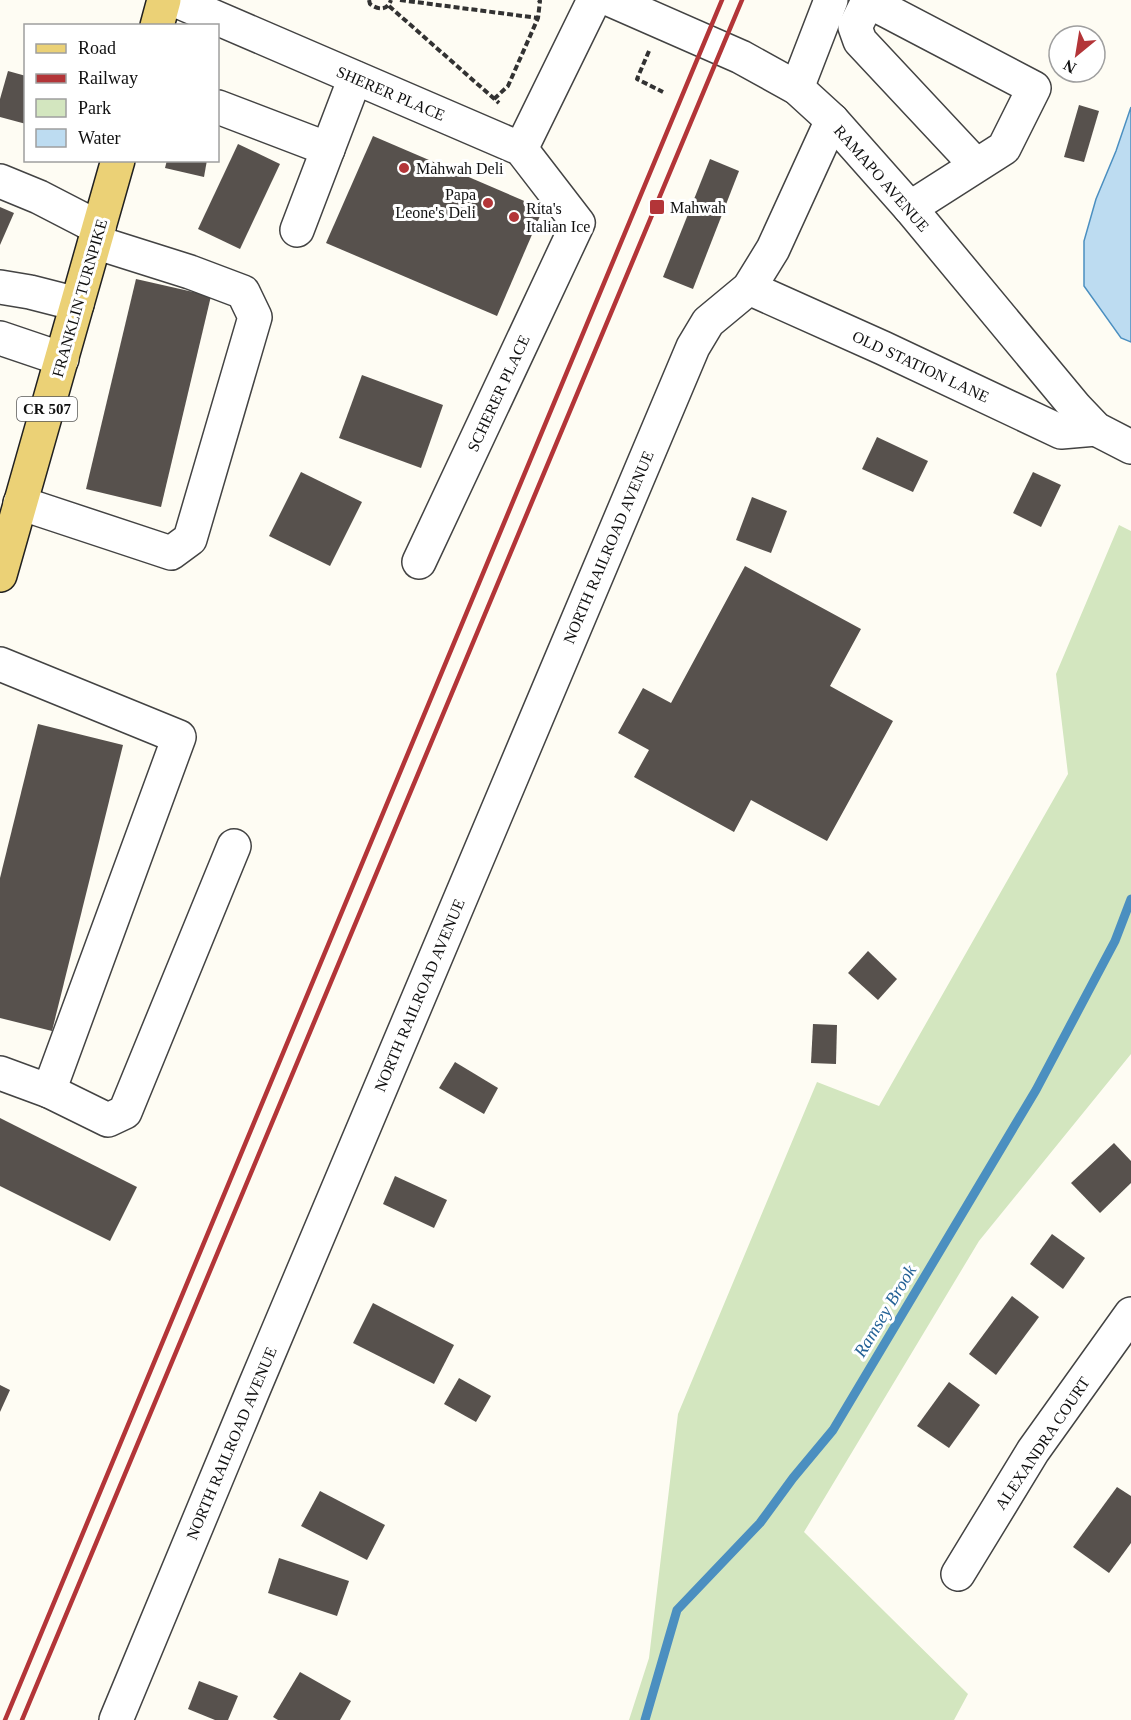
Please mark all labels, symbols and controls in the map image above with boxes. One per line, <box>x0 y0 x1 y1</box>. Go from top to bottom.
legend <box>24 24 219 162</box>
north arrow <box>1047 24 1107 84</box>
text: Road <box>78 38 116 58</box>
text: N <box>1060 56 1079 77</box>
street label: SHERER PLACE <box>334 63 448 124</box>
text: Railway <box>78 68 138 88</box>
text: Park <box>78 98 111 118</box>
street label: RAMAPO AVENUE <box>831 122 932 235</box>
text: Water <box>78 128 121 148</box>
place label: Mahwah Deli <box>416 160 504 177</box>
marker: Mahwah Deli <box>397 161 411 175</box>
place label: Papa Leone's Deli <box>395 186 477 221</box>
marker: Papa Leone's Deli <box>481 196 495 210</box>
marker: Mahwah <box>648 198 666 216</box>
place label: Mahwah <box>670 199 726 216</box>
place label: Rita's Italian Ice <box>526 200 590 235</box>
marker: Rita's Italian Ice <box>507 210 521 224</box>
street label: FRANKLIN TURNPIKE <box>49 217 110 379</box>
street label: OLD STATION LANE <box>850 327 992 406</box>
street label: SCHERER PLACE <box>464 332 533 454</box>
road number: CR 507 <box>17 397 77 421</box>
street label: NORTH RAILROAD AVENUE <box>560 448 657 646</box>
street label: NORTH RAILROAD AVENUE <box>371 896 468 1094</box>
water label: Ramsey Brook <box>849 1261 921 1361</box>
street label: NORTH RAILROAD AVENUE <box>183 1344 280 1542</box>
street label: ALEXANDRA COURT <box>992 1374 1093 1513</box>

